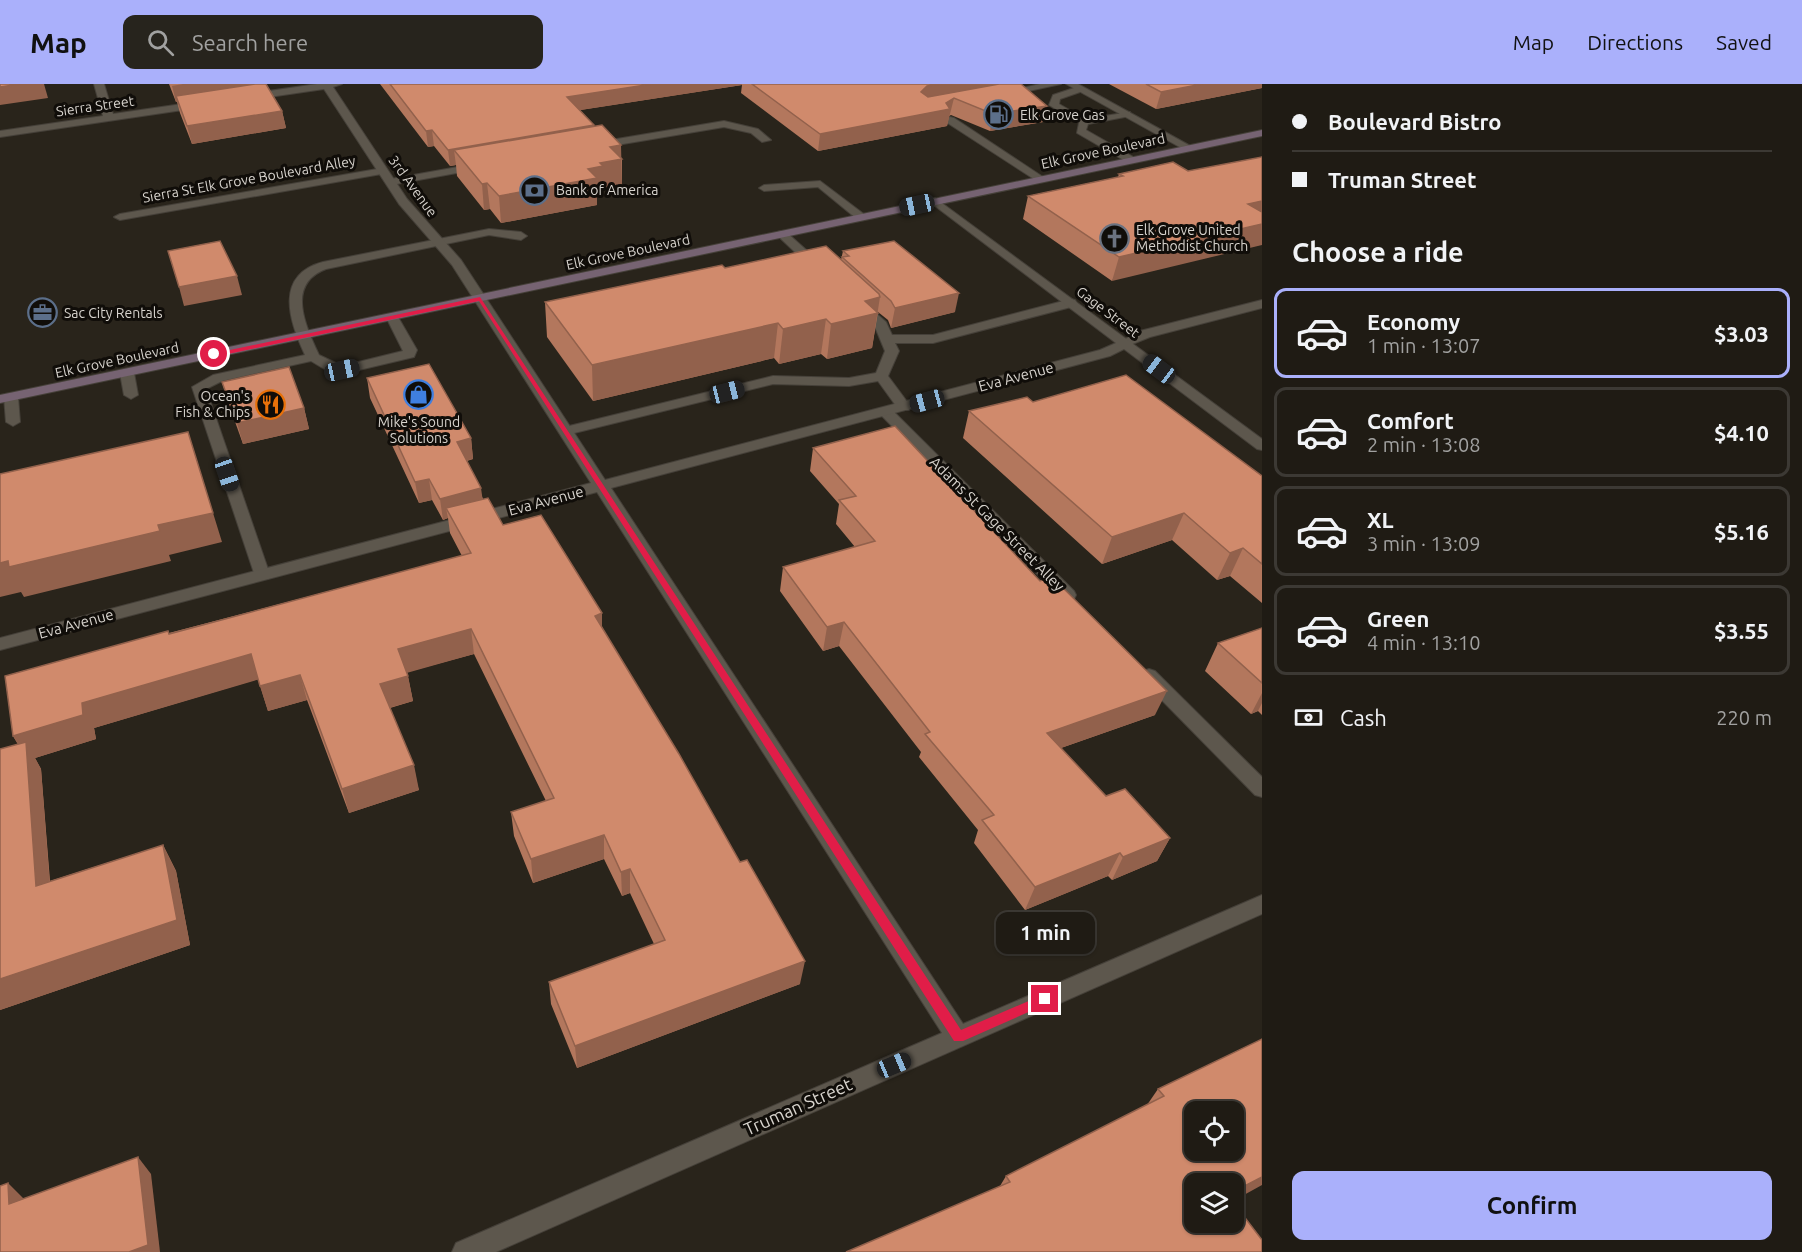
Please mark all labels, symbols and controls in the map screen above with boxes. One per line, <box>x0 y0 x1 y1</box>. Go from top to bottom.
search box <box>123 15 543 69</box>
icon: search <box>144 26 177 59</box>
text: Map <box>30 27 87 58</box>
text: Search here <box>192 30 308 55</box>
text: Map <box>1513 30 1554 54</box>
text: Directions <box>1587 30 1683 54</box>
text: Saved <box>1716 30 1772 54</box>
street label: Sierra Street <box>55 93 135 119</box>
fuel station icon: Elk Grove Gas <box>983 99 1015 131</box>
place label: Elk Grove Gas <box>1020 107 1105 123</box>
text: Boulevard Bistro <box>1328 109 1502 134</box>
street label: Elk Grove Boulevard <box>1040 130 1166 172</box>
street label: Sierra St Elk Grove Boulevard Alley <box>141 152 357 206</box>
street label: 3rd Avenue <box>385 152 441 220</box>
text: Truman Street <box>1328 167 1476 192</box>
bank icon: Bank of America <box>519 174 551 206</box>
place label: Bank of America <box>556 182 658 198</box>
car <box>898 192 936 218</box>
church icon: Elk Grove United Methodist Church <box>1099 222 1131 254</box>
place label: Elk Grove United Methodist Church <box>1136 222 1248 254</box>
street label: Elk Grove Boulevard <box>565 231 691 273</box>
text: Choose a ride <box>1292 237 1464 267</box>
street label: Gage Street <box>1073 283 1143 341</box>
office icon: Sac City Rentals <box>27 297 59 329</box>
place label: Sac City Rentals <box>64 305 163 321</box>
icon: car <box>1295 306 1349 360</box>
text: Economy <box>1367 309 1460 334</box>
text: $3.03 <box>1714 321 1769 346</box>
text: 1 min · 13:07 <box>1367 334 1481 357</box>
street label: Elk Grove Boulevard <box>54 339 180 381</box>
route start <box>200 340 227 367</box>
car <box>1139 351 1179 387</box>
car <box>323 357 361 383</box>
street label: Eva Avenue <box>976 358 1055 395</box>
shop icon: Mike's Sound Solutions <box>403 379 435 411</box>
car <box>707 379 747 405</box>
place label: Ocean's Fish & Chips <box>175 388 250 420</box>
restaurant icon: Ocean's Fish & Chips <box>255 388 287 420</box>
car <box>907 388 947 414</box>
icon: car <box>1295 405 1349 459</box>
text: Comfort <box>1367 408 1454 433</box>
place label: Mike's Sound Solutions <box>378 414 460 446</box>
text: $4.10 <box>1714 420 1769 445</box>
text: 2 min · 13:08 <box>1367 433 1481 456</box>
street label: Adams St Gage Street Alley <box>927 453 1068 594</box>
car <box>213 454 241 494</box>
street label: Eva Avenue <box>506 482 585 519</box>
icon: car <box>1295 504 1349 558</box>
text: XL <box>1367 507 1394 532</box>
text: $5.16 <box>1714 519 1769 544</box>
text: 3 min · 13:09 <box>1367 532 1481 555</box>
icon: car <box>1295 603 1349 657</box>
street label: Eva Avenue <box>36 605 115 642</box>
text: Green <box>1367 606 1429 631</box>
text: $3.55 <box>1714 618 1769 643</box>
text: 4 min · 13:10 <box>1367 631 1481 654</box>
icon: cash <box>1292 701 1325 734</box>
text: Cash <box>1340 705 1387 730</box>
text: 220 m <box>1716 706 1772 729</box>
callout: 1 min <box>996 912 1094 954</box>
text: 1 min <box>1020 921 1071 944</box>
route end <box>1031 985 1058 1012</box>
car <box>874 1050 914 1080</box>
street label: Truman Street <box>741 1073 855 1139</box>
map controls <box>1184 1101 1244 1233</box>
button: locate <box>1184 1101 1244 1161</box>
button: Confirm <box>1292 1171 1772 1240</box>
button: layers <box>1184 1173 1244 1233</box>

